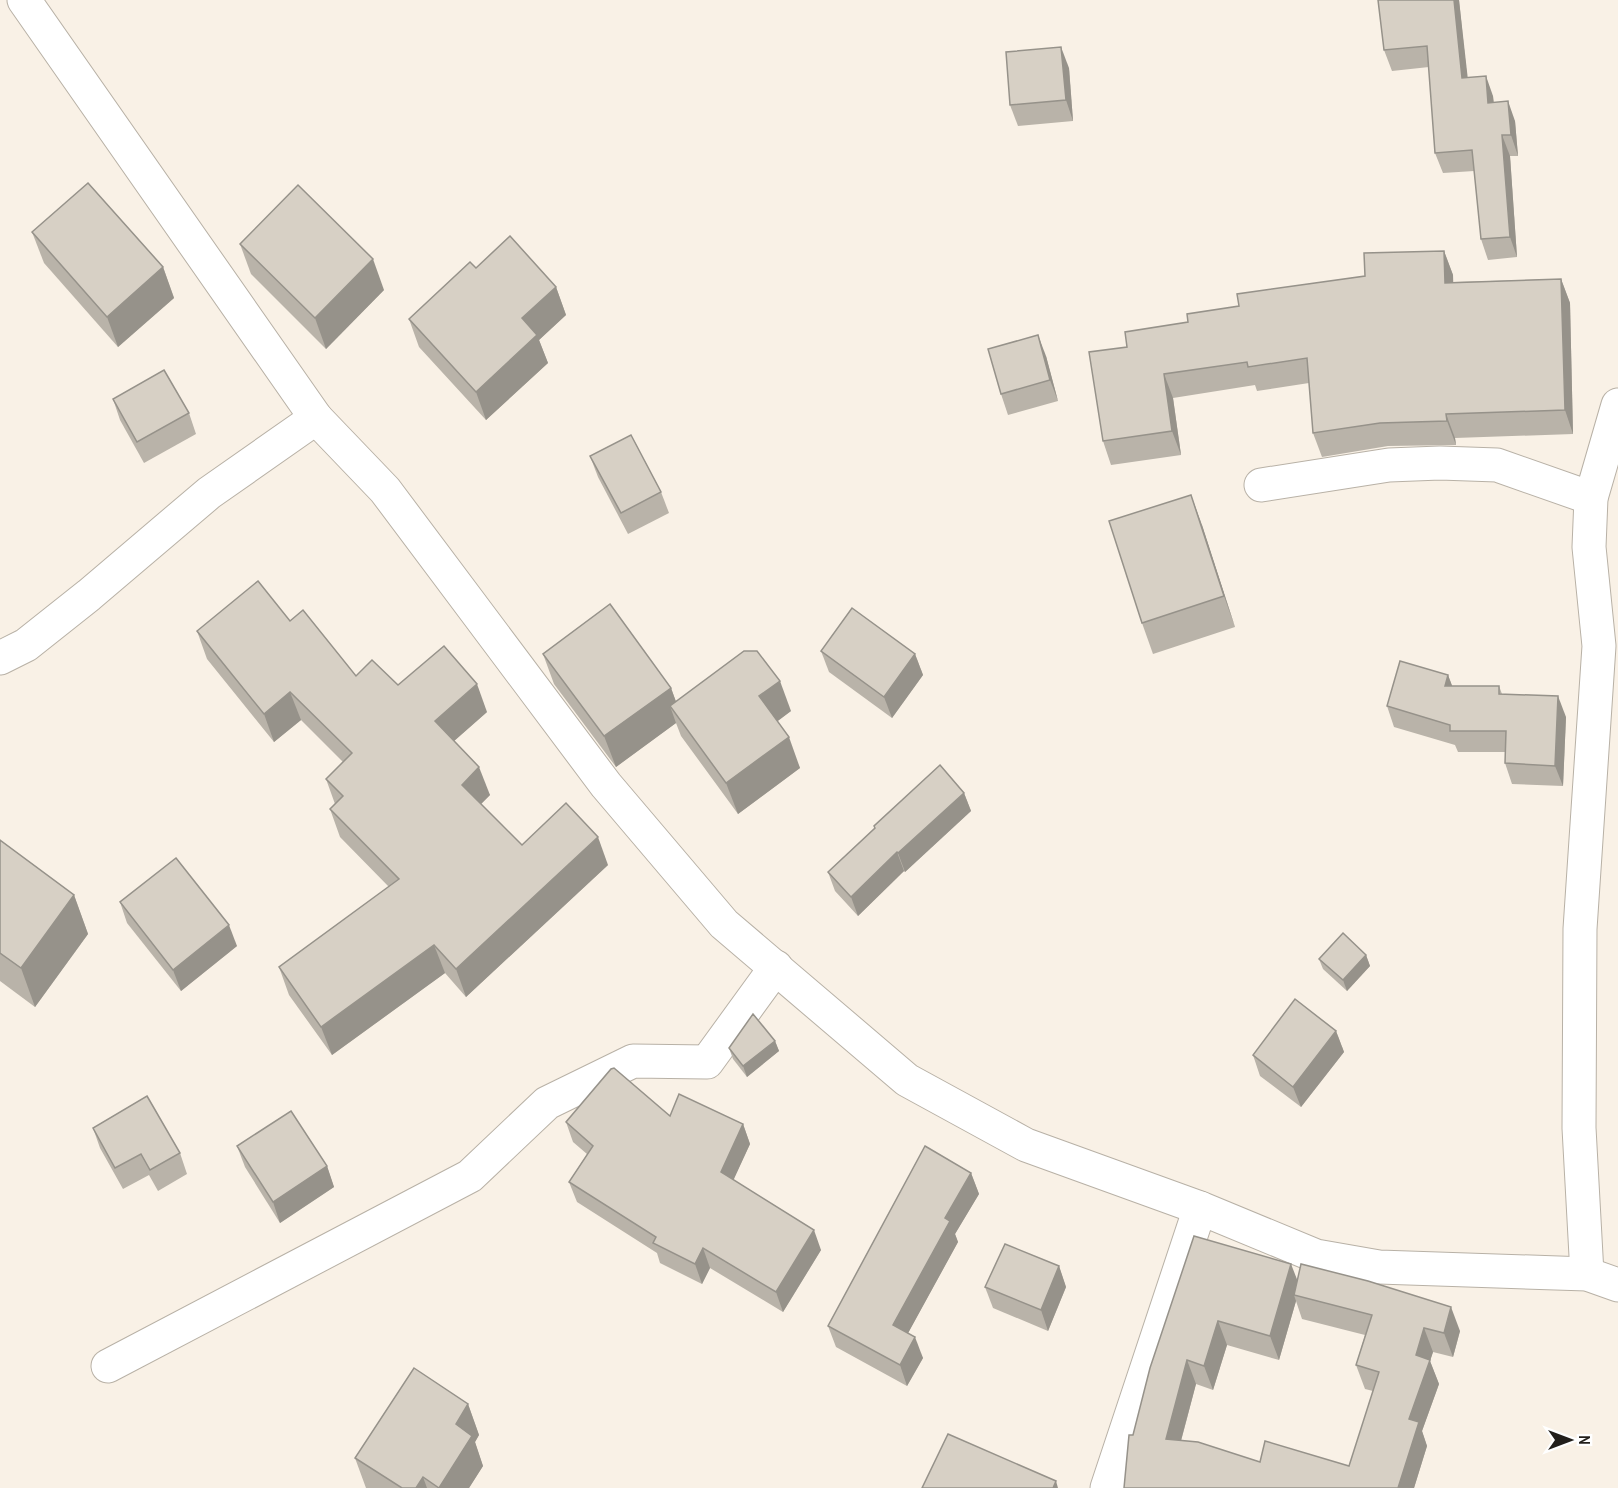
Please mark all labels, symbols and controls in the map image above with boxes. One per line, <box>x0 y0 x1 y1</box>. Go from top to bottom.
north arrow <box>1540 1410 1600 1470</box>
text: N <box>1574 1435 1596 1445</box>

